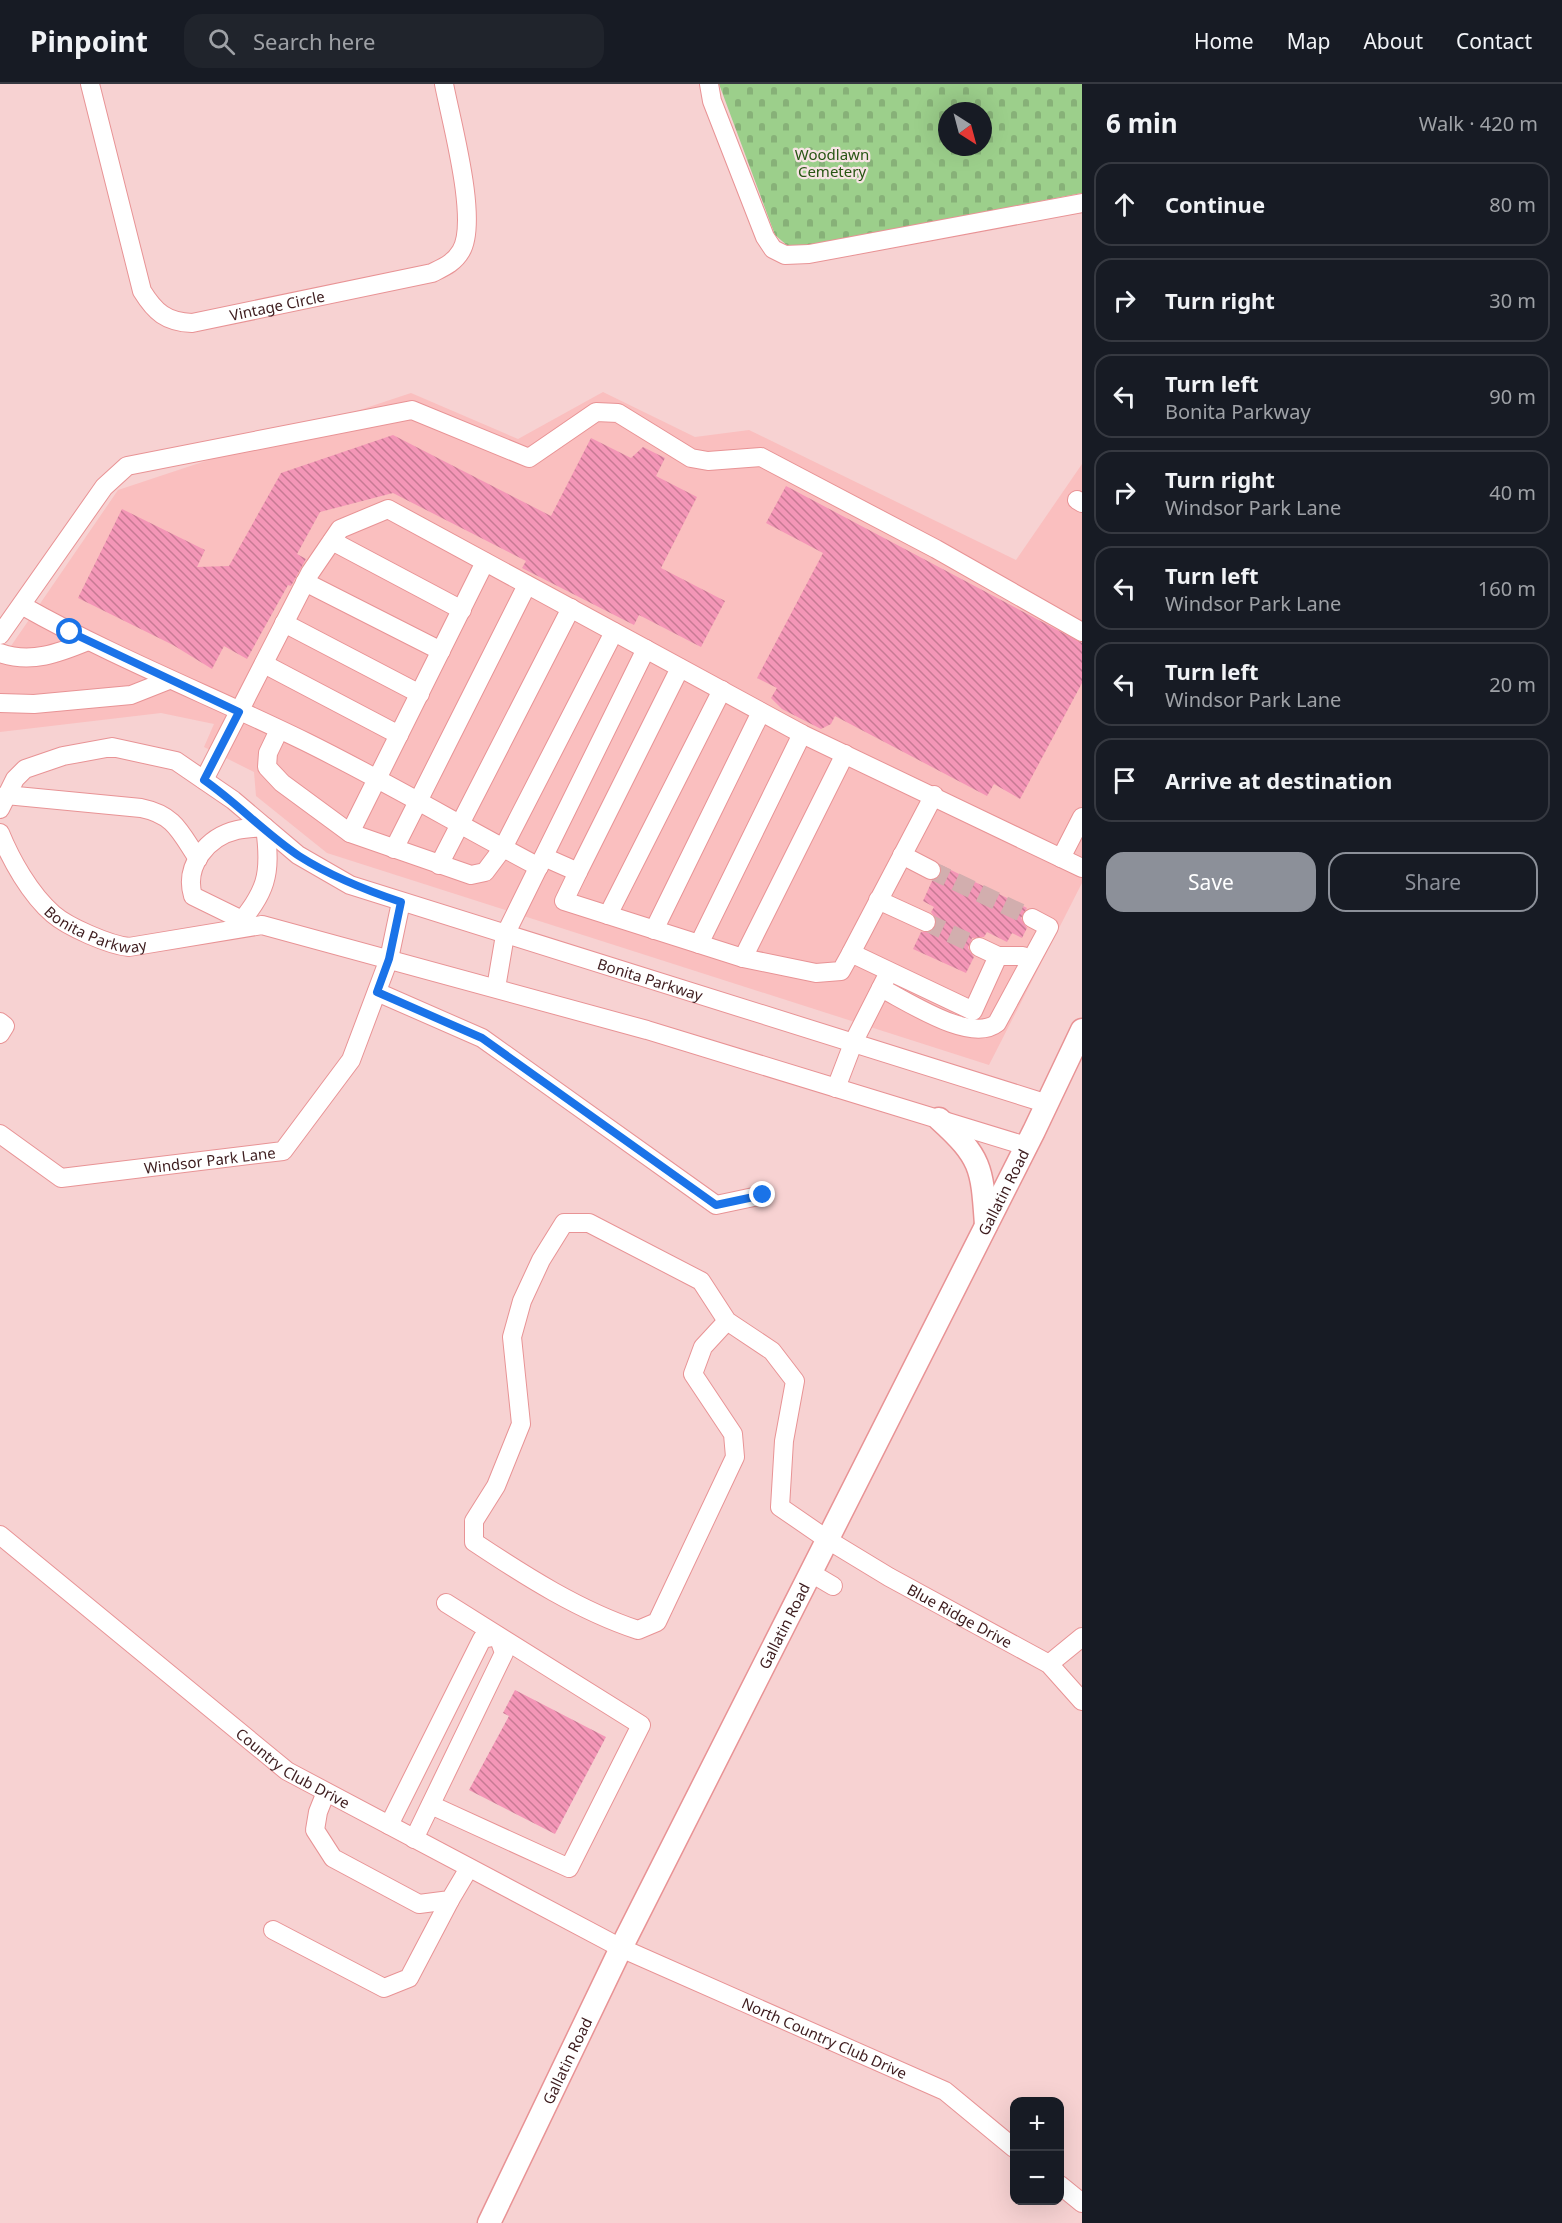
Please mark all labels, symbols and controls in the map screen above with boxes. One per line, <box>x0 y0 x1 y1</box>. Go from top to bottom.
search box <box>184 14 604 68</box>
text: Pinpoint <box>30 22 148 60</box>
icon: search <box>205 25 238 58</box>
text: Search here <box>253 26 375 56</box>
text: Home <box>1194 27 1254 55</box>
text: Map <box>1287 27 1330 55</box>
text: About <box>1363 27 1423 55</box>
text: Contact <box>1456 27 1532 55</box>
north arrow <box>938 102 992 156</box>
text: 6 min <box>1106 105 1178 141</box>
text: Walk · 420 m <box>1419 110 1538 137</box>
park label: Woodlawn Cemetery <box>795 144 869 181</box>
icon: ahead <box>1108 188 1141 221</box>
text: Continue <box>1165 189 1265 219</box>
text: 80 m <box>1489 191 1536 218</box>
icon: right <box>1108 284 1141 317</box>
text: Turn right <box>1165 285 1275 315</box>
street label: Vintage Circle <box>228 286 326 325</box>
text: 30 m <box>1489 287 1536 314</box>
text: Turn left <box>1165 368 1259 398</box>
icon: left <box>1108 380 1141 413</box>
text: 90 m <box>1489 383 1536 410</box>
text: Bonita Parkway <box>1165 398 1311 425</box>
text: Turn right <box>1165 464 1275 494</box>
icon: right <box>1108 476 1141 509</box>
text: 40 m <box>1489 479 1536 506</box>
text: Windsor Park Lane <box>1165 494 1341 521</box>
text: Turn left <box>1165 560 1259 590</box>
icon: left <box>1108 572 1141 605</box>
text: 160 m <box>1478 575 1536 602</box>
text: Windsor Park Lane <box>1165 590 1341 617</box>
route start <box>56 618 82 644</box>
text: Turn left <box>1165 656 1259 686</box>
icon: left <box>1108 668 1141 701</box>
text: 20 m <box>1489 671 1536 698</box>
text: Windsor Park Lane <box>1165 686 1341 713</box>
icon: arrive <box>1108 764 1141 797</box>
text: Arrive at destination <box>1165 765 1392 795</box>
button: Save <box>1106 852 1316 912</box>
button: Share <box>1328 852 1538 912</box>
street label: Bonita Parkway <box>40 901 148 957</box>
street label: Bonita Parkway <box>595 953 706 1005</box>
street label: Windsor Park Lane <box>143 1142 277 1178</box>
street label: Gallatin Road <box>973 1146 1033 1239</box>
route end <box>749 1181 775 1207</box>
street label: Gallatin Road <box>754 1579 814 1672</box>
street label: Blue Ridge Drive <box>904 1579 1016 1652</box>
street label: Country Club Drive <box>232 1723 354 1813</box>
street label: North Country Club Drive <box>739 1993 910 2083</box>
street label: Gallatin Road <box>538 2014 596 2107</box>
map controls <box>1010 2097 1064 2205</box>
button: + <box>1010 2097 1064 2151</box>
button: − <box>1010 2151 1064 2205</box>

